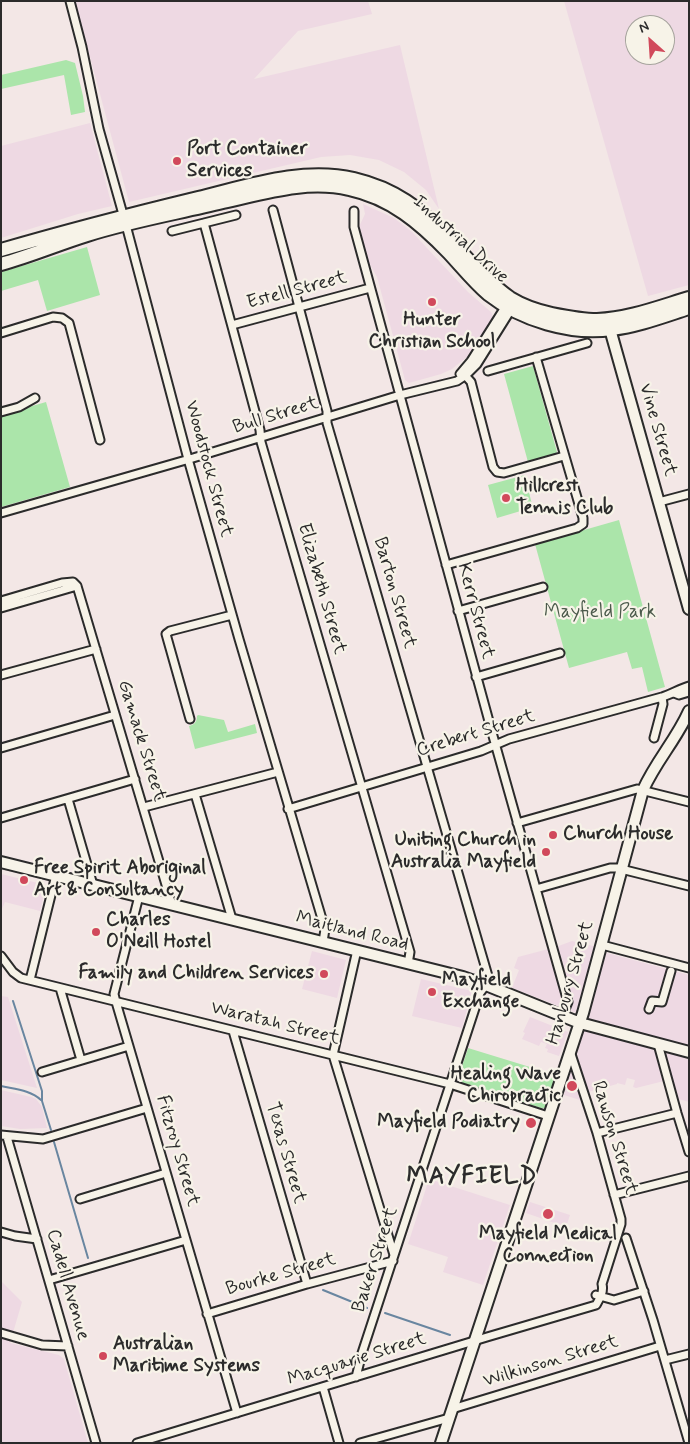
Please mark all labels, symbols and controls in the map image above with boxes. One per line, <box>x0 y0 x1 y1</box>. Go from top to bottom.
north arrow <box>625 15 675 65</box>
text: N <box>636 17 652 38</box>
place label: Port Container Services <box>187 139 307 183</box>
marker: Port Container Services <box>171 155 183 167</box>
street label: Industrial Drive <box>407 191 513 289</box>
street label: Estell Street <box>245 267 349 315</box>
marker: Hunter Christian School <box>426 296 438 308</box>
place label: Hunter Christian School <box>368 310 496 354</box>
street label: Vine Street <box>633 381 681 479</box>
street label: Bull Street <box>230 392 322 440</box>
street label: Woodstock Street <box>179 398 237 540</box>
place label: Hillcrest Tennis Club <box>516 476 613 520</box>
marker: Hillcrest Tennis Club <box>500 492 512 504</box>
street label: Elizabeth Street <box>291 521 351 657</box>
street label: Barton Street <box>367 535 421 651</box>
street label: Kerr Street <box>451 560 499 662</box>
park label: Mayfield Park <box>544 602 656 624</box>
street label: Gamack Street <box>112 678 170 804</box>
street label: Crebert Street <box>414 705 538 763</box>
place label: Church House <box>563 824 673 846</box>
marker: Church House <box>547 829 559 841</box>
place label: Uniting Church in Australia Mayfield <box>391 830 536 874</box>
marker: Uniting Church in Australia Mayfield <box>540 846 552 858</box>
place label: Free Spirit Aboriginal Art & Consultancy <box>34 858 206 902</box>
marker: Free Spirit Aboriginal Art & Consultancy <box>18 874 30 886</box>
street label: Maitland Road <box>293 907 411 957</box>
place label: Charles O'Neill Hostel <box>106 910 212 954</box>
street label: Hanbury Street <box>542 919 600 1047</box>
marker: Charles O'Neill Hostel <box>90 926 102 938</box>
place label: Family and Children Services <box>78 963 314 985</box>
marker: Family and Children Services <box>318 968 330 980</box>
place label: Mayfield Exchange <box>442 970 519 1014</box>
marker: Mayfield Exchange <box>426 986 438 998</box>
street label: Waratah Street <box>208 997 342 1051</box>
place label: Healing Wave Chiropractic <box>451 1064 561 1108</box>
street label: Rawson Street <box>586 1078 642 1198</box>
marker: Healing Wave Chiropractic <box>565 1079 579 1093</box>
street label: Fitzroy Street <box>150 1093 204 1209</box>
street label: Texas Street <box>260 1100 310 1206</box>
place label: Mayfield Podiatry <box>377 1112 520 1134</box>
marker: Mayfield Podiatry <box>524 1116 538 1130</box>
district label: MAYFIELD <box>407 1164 537 1192</box>
street label: Baker Street <box>348 1204 404 1316</box>
marker: Mayfield Medical Connection <box>541 1207 555 1221</box>
place label: Mayfield Medical Connection <box>479 1224 617 1268</box>
street label: Cadell Avenue <box>40 1227 94 1343</box>
street label: Bourke Street <box>224 1248 338 1302</box>
street label: Macquarie Street <box>285 1328 429 1392</box>
street label: Wilkinson Street <box>481 1331 621 1393</box>
place label: Australian Maritime Systems <box>113 1334 260 1378</box>
marker: Australian Maritime Systems <box>97 1350 109 1362</box>

